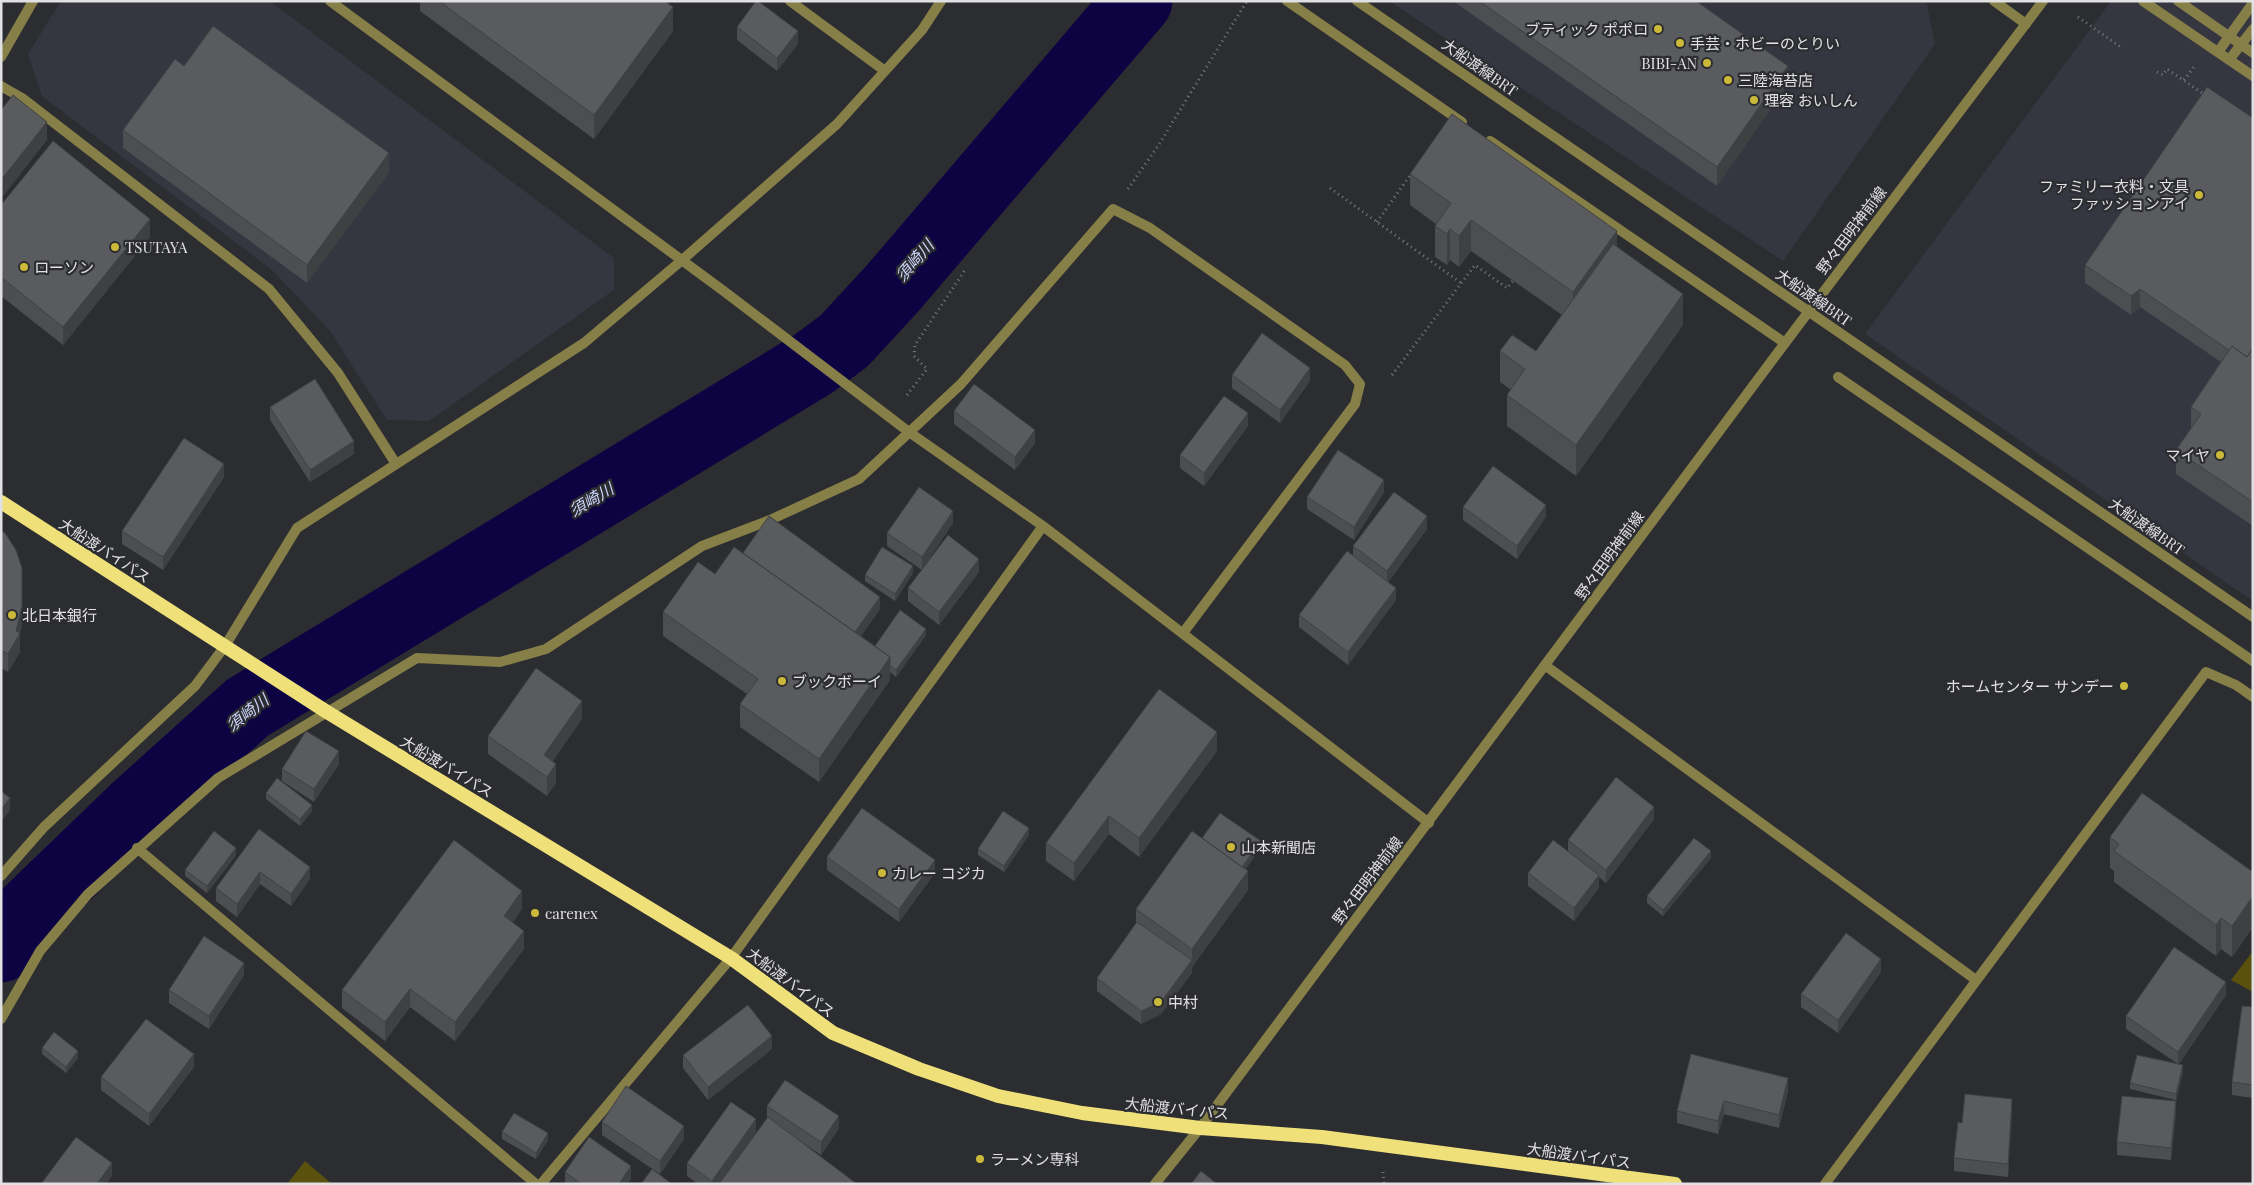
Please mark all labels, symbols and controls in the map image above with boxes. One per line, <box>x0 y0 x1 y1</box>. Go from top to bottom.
place label: ブティック ポポロ <box>1525 19 1648 39</box>
marker: ブティック ポポロ <box>1652 23 1664 35</box>
place label: 手芸・ホビーのとりい <box>1690 33 1840 53</box>
street label: 大船渡線BRT <box>1438 34 1522 100</box>
marker: 手芸・ホビーのとりい <box>1674 37 1686 49</box>
place label: BIBI-AN <box>1641 53 1697 73</box>
marker: BIBI-AN <box>1701 57 1713 69</box>
place label: 三陸海苔店 <box>1738 70 1813 90</box>
marker: 三陸海苔店 <box>1722 74 1734 86</box>
place label: 理容 おいしん <box>1764 90 1858 110</box>
marker: 理容 おいしん <box>1748 94 1760 106</box>
place label: ファミリー衣料・文具 ファッションアイ <box>2039 176 2189 213</box>
street label: 野々田明神前線 <box>1811 182 1891 278</box>
marker: ファミリー衣料・文具 ファッションアイ <box>2193 189 2205 201</box>
water label: 須崎川 <box>890 233 939 285</box>
place label: TSUTAYA <box>125 237 188 257</box>
marker: TSUTAYA <box>109 241 121 253</box>
place label: ローソン <box>34 257 94 277</box>
marker: ローソン <box>18 261 30 273</box>
street label: 大船渡線BRT <box>1772 264 1856 330</box>
place label: マイヤ <box>2165 445 2210 465</box>
marker: マイヤ <box>2214 449 2226 461</box>
water label: 須崎川 <box>565 477 619 520</box>
street label: 大船渡線BRT <box>2105 493 2189 559</box>
street label: 野々田明神前線 <box>1570 507 1648 603</box>
street label: 大船渡バイパス <box>56 513 154 587</box>
place label: 北日本銀行 <box>22 605 97 625</box>
marker: 北日本銀行 <box>6 609 18 621</box>
place label: ブックボーイ <box>792 671 882 691</box>
marker: ブックボーイ <box>776 675 788 687</box>
place label: ホームセンター サンデー <box>1946 676 2114 696</box>
marker: ホームセンター サンデー <box>2118 680 2130 692</box>
water label: 須崎川 <box>222 688 274 735</box>
street label: 大船渡バイパス <box>397 730 497 802</box>
street label: 野々田明神前線 <box>1327 832 1407 928</box>
place label: 山本新聞店 <box>1241 837 1316 857</box>
marker: 山本新聞店 <box>1225 841 1237 853</box>
place label: カレー コジカ <box>892 863 986 883</box>
marker: カレー コジカ <box>876 867 888 879</box>
place label: carenex <box>545 903 598 923</box>
marker: carenex <box>529 907 541 919</box>
street label: 大船渡バイパス <box>743 943 839 1021</box>
place label: 中村 <box>1168 992 1198 1012</box>
marker: 中村 <box>1152 996 1164 1008</box>
street label: 大船渡バイパス <box>1124 1093 1230 1123</box>
street label: 大船渡バイパス <box>1526 1138 1632 1172</box>
place label: ラーメン専科 <box>990 1149 1079 1169</box>
marker: ラーメン専科 <box>974 1153 986 1165</box>

